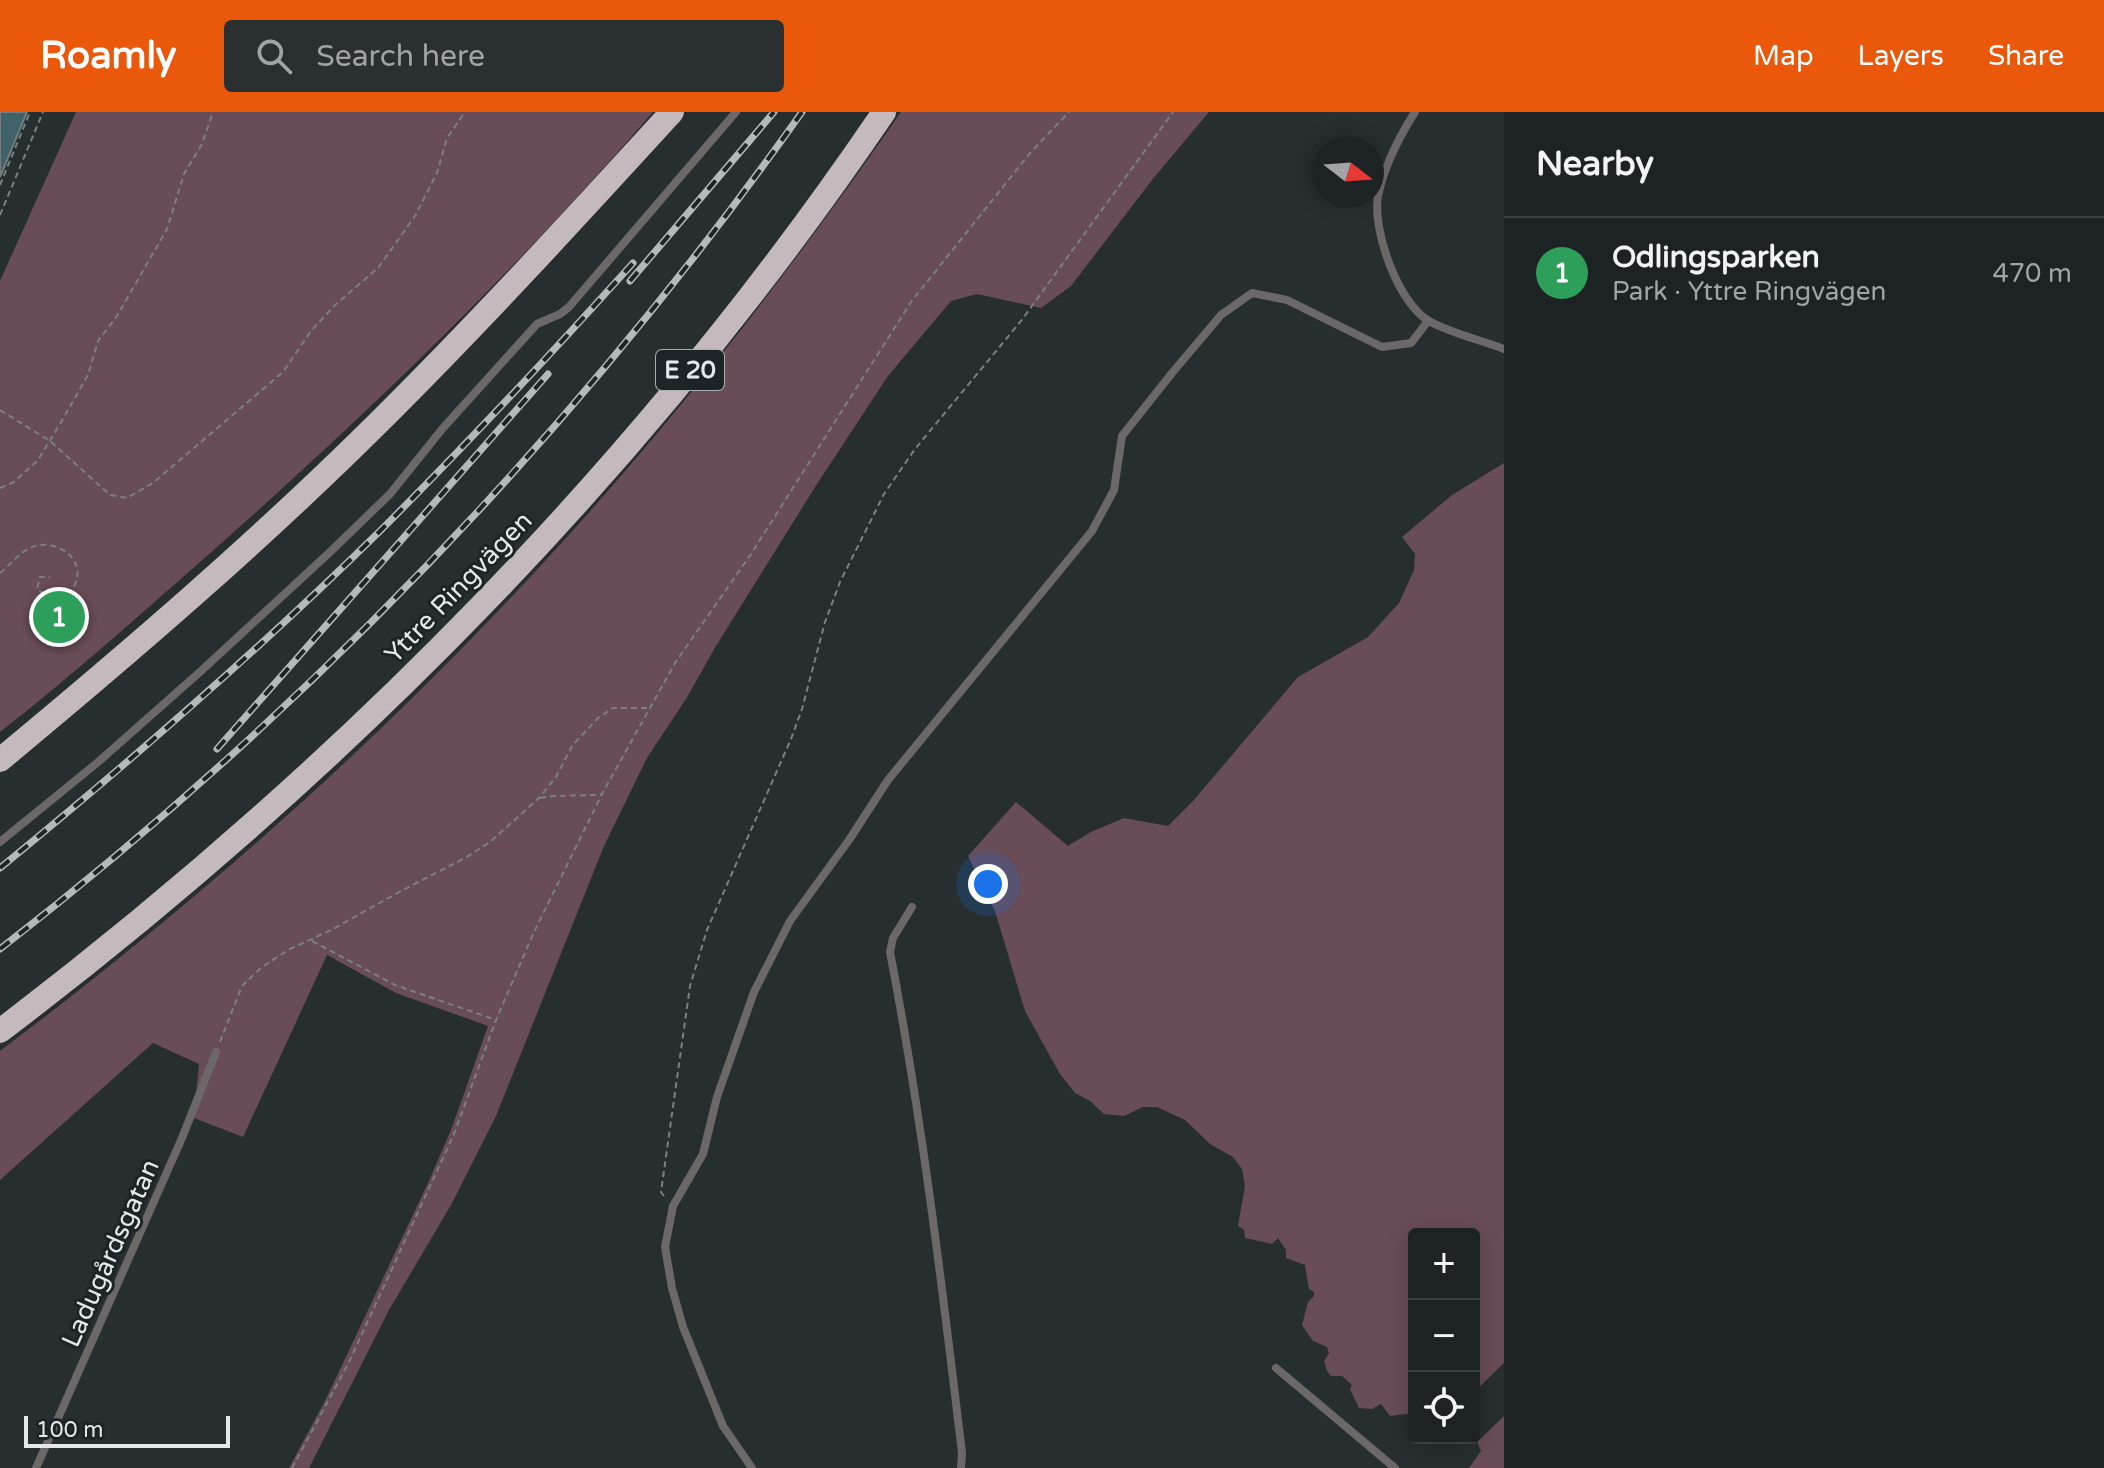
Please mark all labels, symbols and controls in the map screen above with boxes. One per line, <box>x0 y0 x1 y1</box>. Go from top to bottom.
search box <box>224 20 784 92</box>
text: Roamly <box>40 33 176 79</box>
icon: search <box>252 34 296 78</box>
text: Search here <box>316 38 485 75</box>
text: Map <box>1753 39 1814 73</box>
text: Layers <box>1858 39 1944 73</box>
text: Share <box>1988 39 2064 73</box>
north arrow <box>1312 136 1384 208</box>
text: Nearby <box>1536 144 1654 185</box>
text: Odlingsparken <box>1612 239 1820 276</box>
text: 1 <box>1554 258 1570 289</box>
text: 470 m <box>1992 258 2072 289</box>
text: Park · Yttre Ringvägen <box>1612 276 1886 307</box>
road number: E 20 <box>656 350 724 390</box>
street label: Yttre Ringvägen <box>378 505 538 670</box>
pin: 1 <box>33 587 85 647</box>
your location <box>968 864 1008 904</box>
street label: Ladugårdsgatan <box>55 1154 166 1352</box>
map controls <box>1408 1228 1480 1444</box>
button: + <box>1408 1228 1480 1300</box>
button: − <box>1408 1300 1480 1372</box>
button: locate <box>1408 1372 1480 1444</box>
scale bar <box>24 1412 230 1448</box>
text: 100 m <box>36 1417 103 1443</box>

